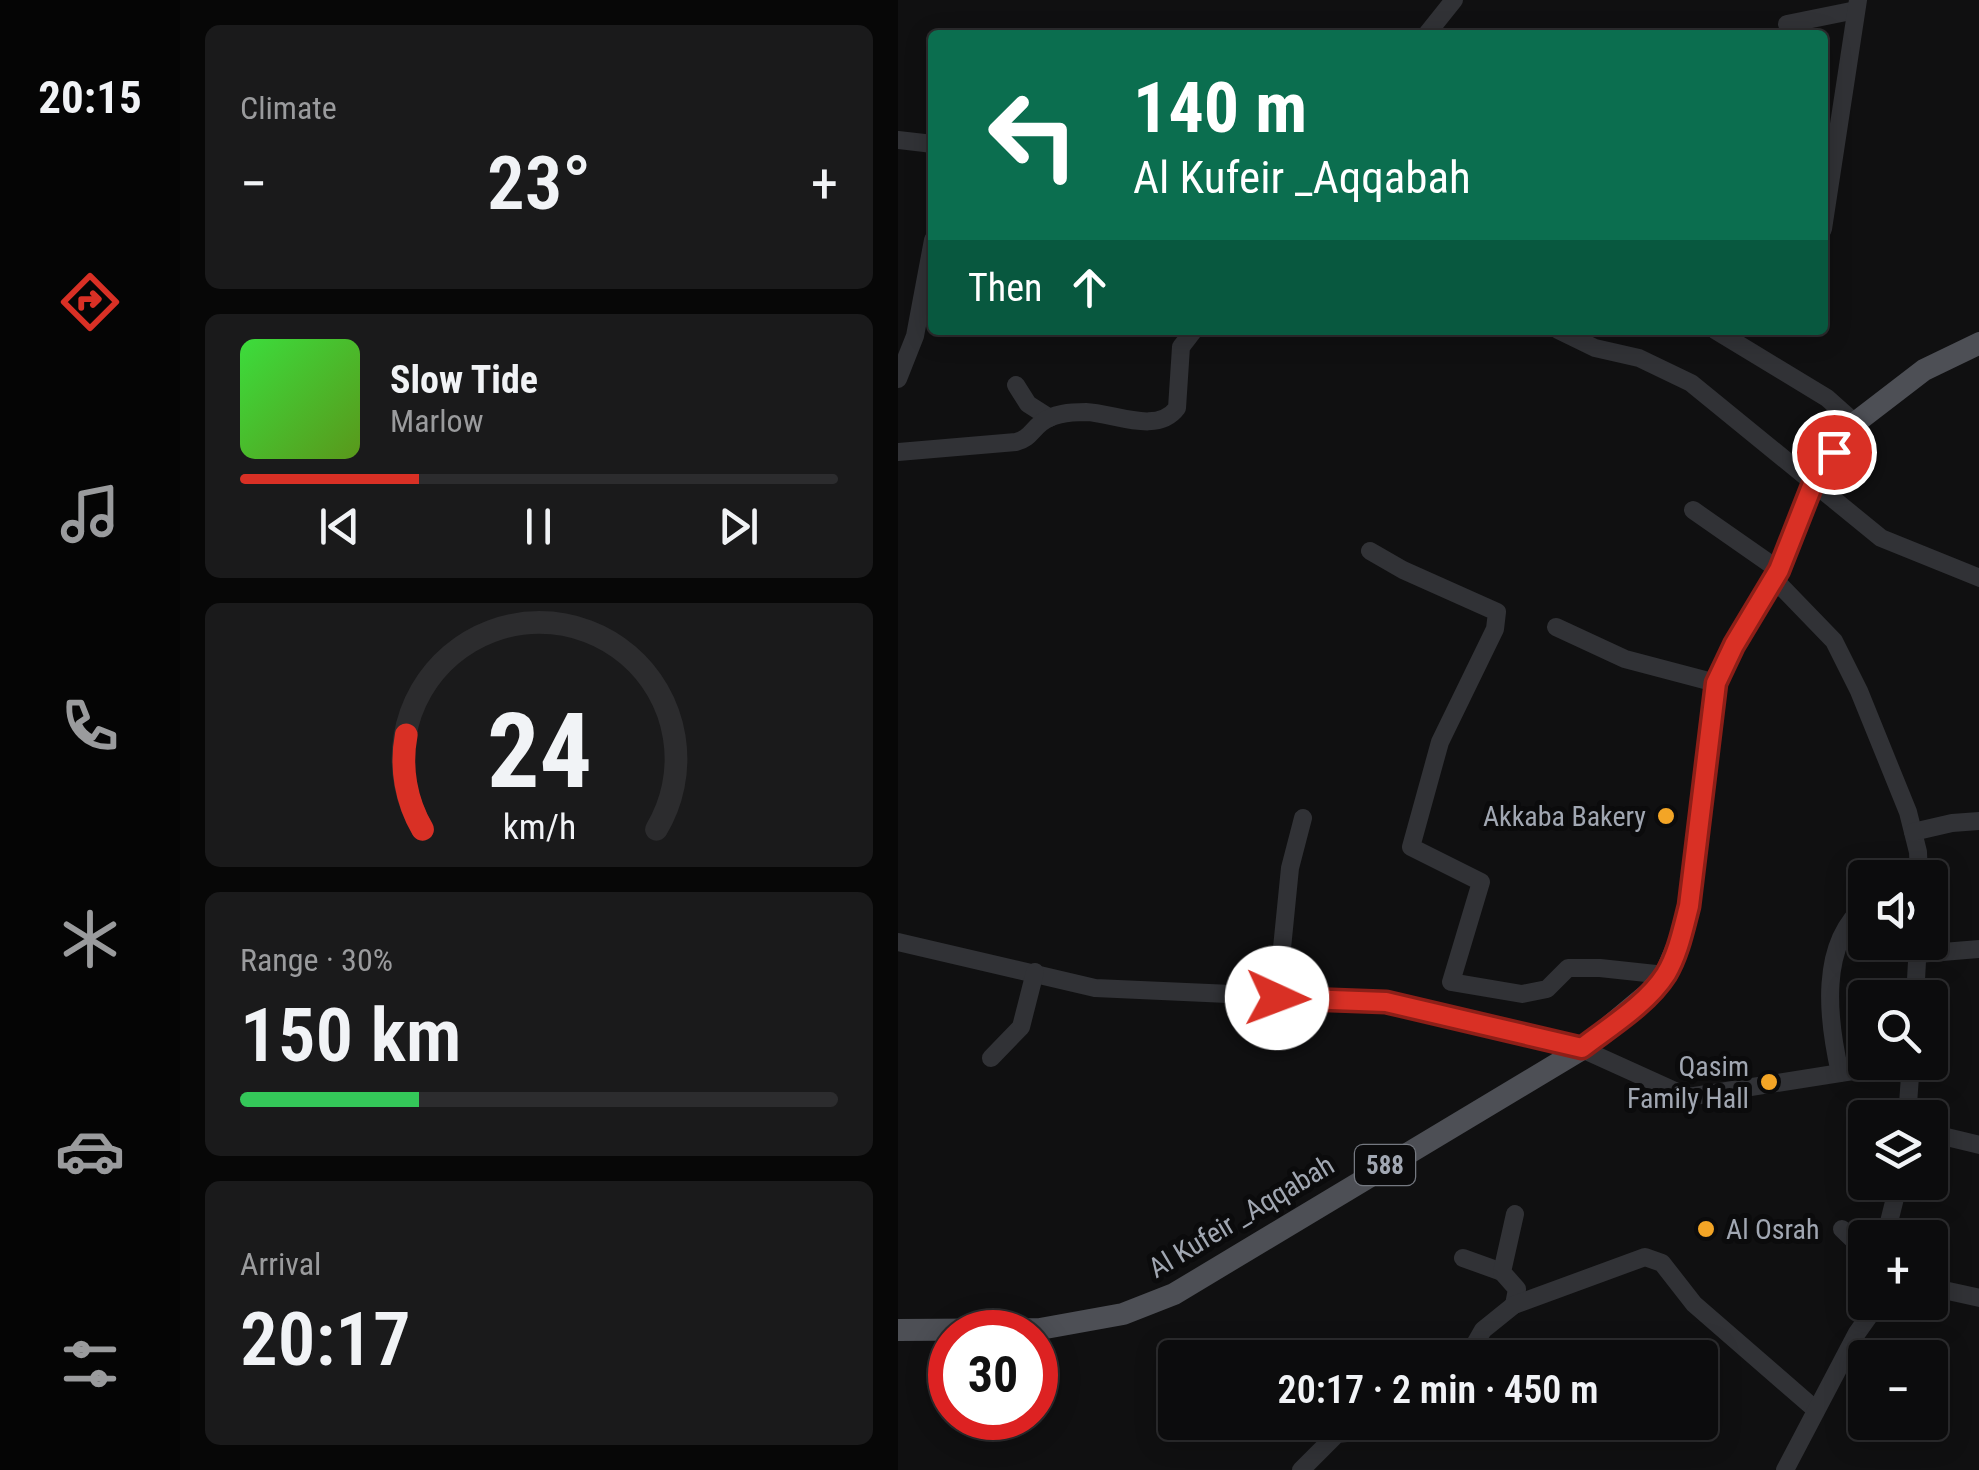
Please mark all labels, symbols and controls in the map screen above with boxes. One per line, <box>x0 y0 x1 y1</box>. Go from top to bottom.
text: 140 m <box>1133 67 1307 149</box>
icon: left <box>968 70 1098 200</box>
text: 20:15 <box>38 71 142 124</box>
text: Climate <box>240 89 337 127</box>
text: 23° <box>487 139 591 227</box>
text: Al Kufeir _Aqqabah <box>1133 151 1471 204</box>
text: − <box>240 152 268 216</box>
text: + <box>811 152 838 216</box>
icon: ahead <box>1062 260 1117 315</box>
text: Then <box>968 266 1042 310</box>
icon: directions <box>55 267 125 337</box>
text: Slow Tide <box>390 358 538 402</box>
text: Marlow <box>390 402 483 440</box>
pin <box>1792 410 1877 495</box>
icon: arrive <box>1807 425 1862 480</box>
icon: music <box>55 479 125 549</box>
icon: previous <box>312 499 367 554</box>
icon: pause <box>511 499 566 554</box>
icon: next <box>711 499 766 554</box>
icon: phone <box>55 691 125 761</box>
text: 24 <box>486 691 592 812</box>
place label: Akkaba Bakery <box>1483 800 1646 833</box>
marker: Akkaba Bakery <box>1655 805 1677 827</box>
text: km/h <box>502 806 576 848</box>
map controls <box>1848 860 1948 1440</box>
button: sound <box>1848 860 1948 960</box>
icon: climate <box>55 904 125 974</box>
text: Range · 30% <box>240 941 393 979</box>
position arrow <box>1225 946 1329 1050</box>
button: search <box>1848 980 1948 1080</box>
text: 150 km <box>240 991 462 1079</box>
place label: Qasim Family Hall <box>1627 1050 1749 1115</box>
marker: Qasim Family Hall <box>1758 1071 1780 1093</box>
button: layers <box>1848 1100 1948 1200</box>
icon: car <box>55 1116 125 1186</box>
road number: 588 <box>1355 1145 1415 1185</box>
street label: Al Kufeir _Aqqabah <box>1143 1148 1340 1285</box>
place label: Al Osrah <box>1726 1213 1820 1246</box>
marker: Al Osrah <box>1695 1218 1717 1240</box>
button: + <box>1848 1220 1948 1320</box>
text: Arrival <box>240 1245 321 1283</box>
text: 20:17 <box>240 1295 411 1383</box>
speed limit sign: 30 <box>928 1310 1058 1440</box>
icon: filters <box>55 1329 125 1399</box>
button: − <box>1848 1340 1948 1440</box>
text: 20:17 · 2 min · 450 m <box>1278 1368 1598 1412</box>

